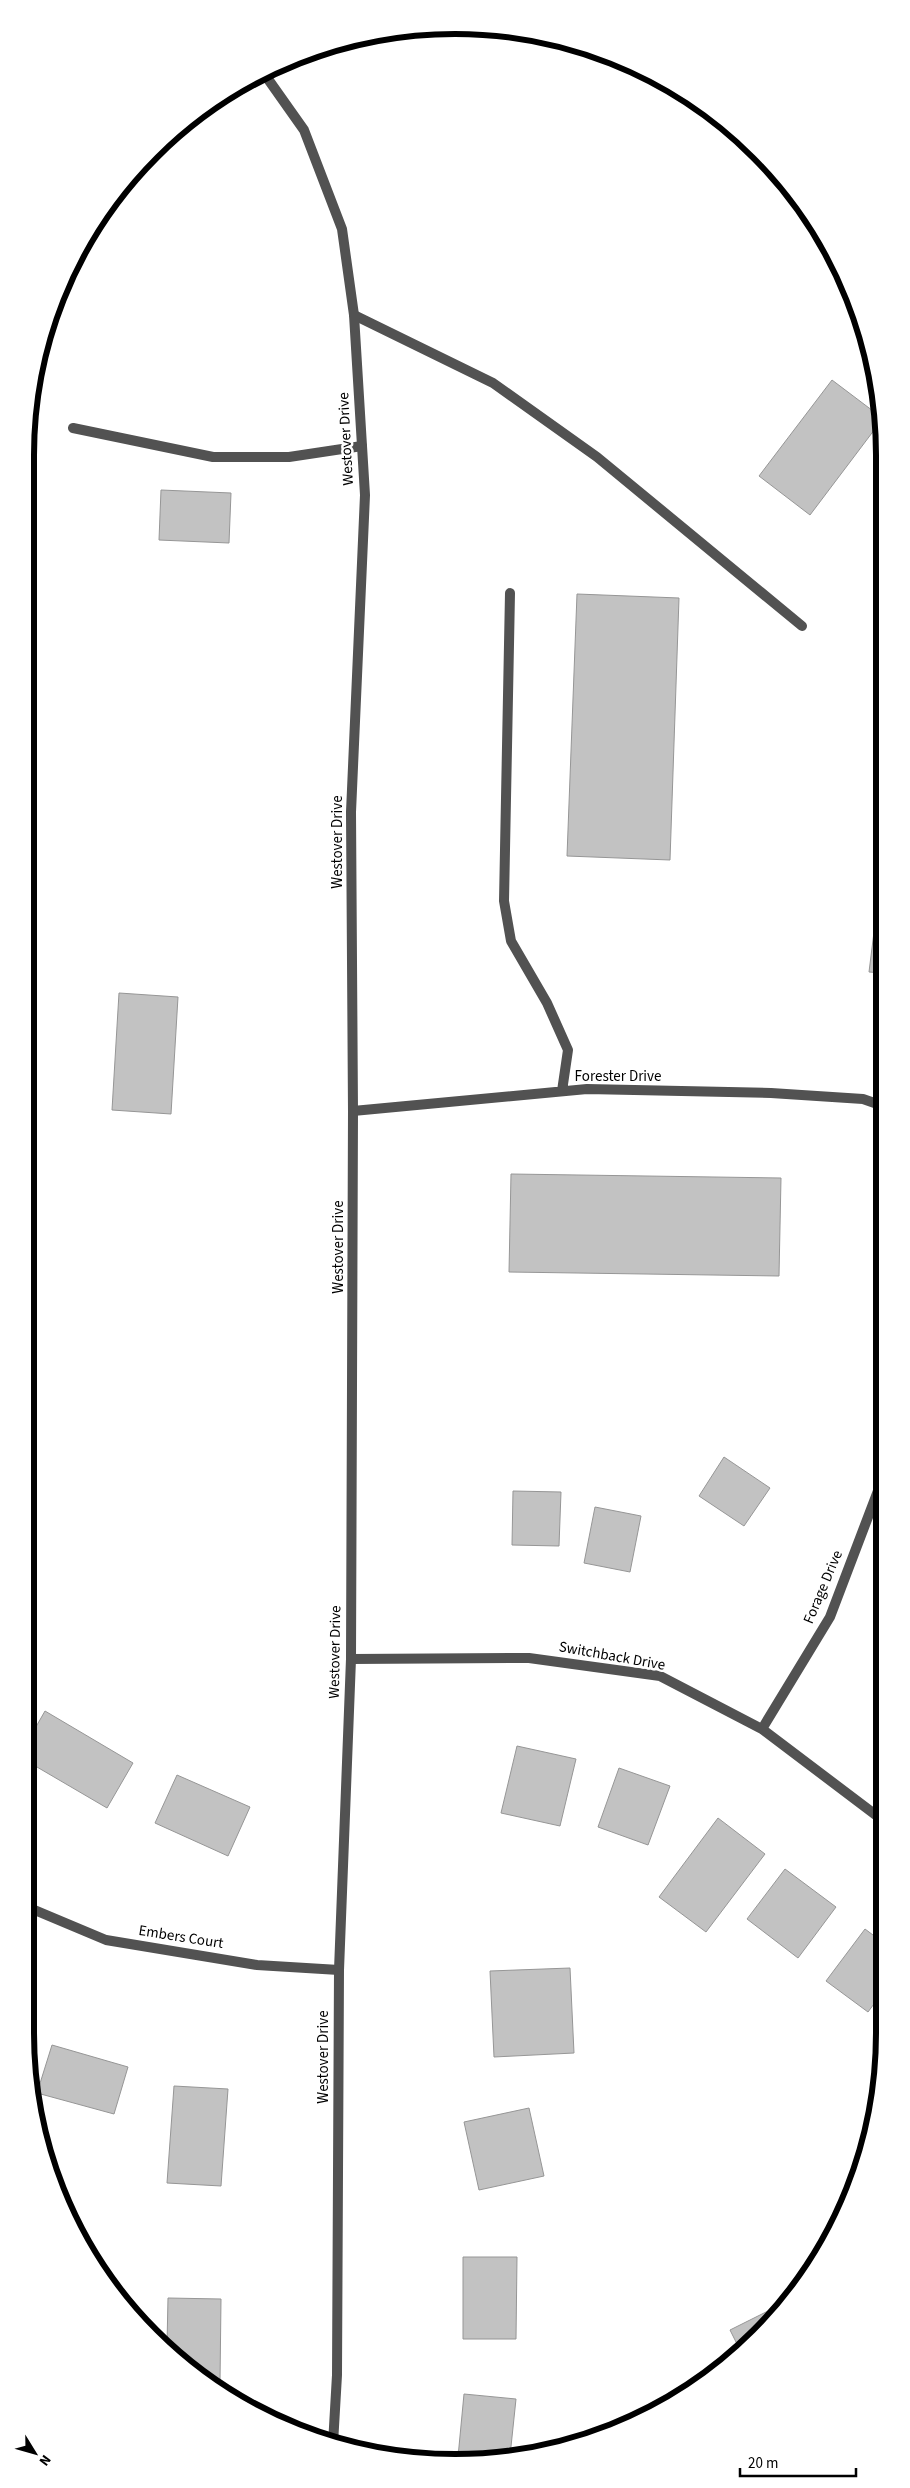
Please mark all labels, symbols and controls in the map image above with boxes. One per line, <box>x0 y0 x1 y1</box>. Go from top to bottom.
street label: Westover Drive <box>333 392 359 486</box>
street label: Westover Drive <box>327 795 348 889</box>
street label: Forester Drive <box>575 1066 661 1087</box>
street label: Westover Drive <box>328 1200 349 1294</box>
street label: Forage Drive <box>798 1547 848 1627</box>
street label: Westover Drive <box>324 1605 346 1699</box>
street label: Switchback Drive <box>557 1636 667 1676</box>
street label: Embers Court <box>137 1920 225 1954</box>
street label: Westover Drive <box>313 2010 334 2104</box>
north arrow <box>10 2428 60 2478</box>
scale bar <box>740 2446 856 2478</box>
text: N <box>34 2450 55 2470</box>
text: 20 m <box>748 2453 778 2474</box>

